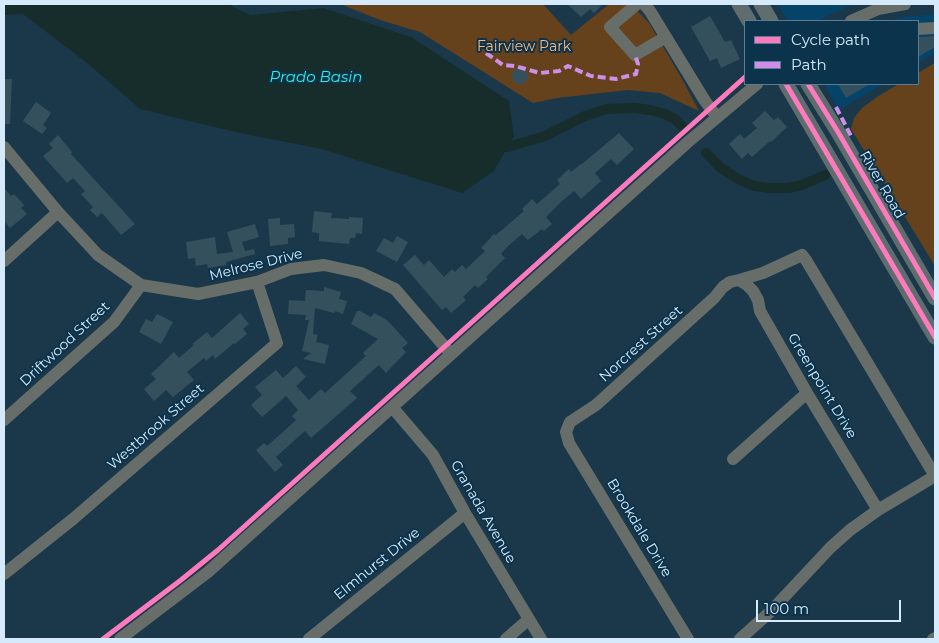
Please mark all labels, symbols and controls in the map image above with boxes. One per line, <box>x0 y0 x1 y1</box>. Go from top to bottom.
legend <box>744 20 919 85</box>
text: Cycle path <box>791 30 870 49</box>
park label: Fairview Park <box>477 39 571 55</box>
text: Path <box>791 55 827 74</box>
water label: Prado Basin <box>270 69 362 87</box>
street label: River Road <box>856 148 908 222</box>
street label: Melrose Drive <box>208 245 304 285</box>
street label: Driftwood Street <box>17 298 113 390</box>
street label: Norcrest Street <box>596 302 686 386</box>
street label: Greenpoint Drive <box>784 330 860 442</box>
street label: Westbrook Street <box>104 380 208 474</box>
street label: Granada Avenue <box>447 458 519 566</box>
street label: Brookdale Drive <box>603 476 675 580</box>
street label: Elmhurst Drive <box>331 524 423 604</box>
scale bar <box>759 590 904 622</box>
text: 100 m <box>764 599 809 618</box>

